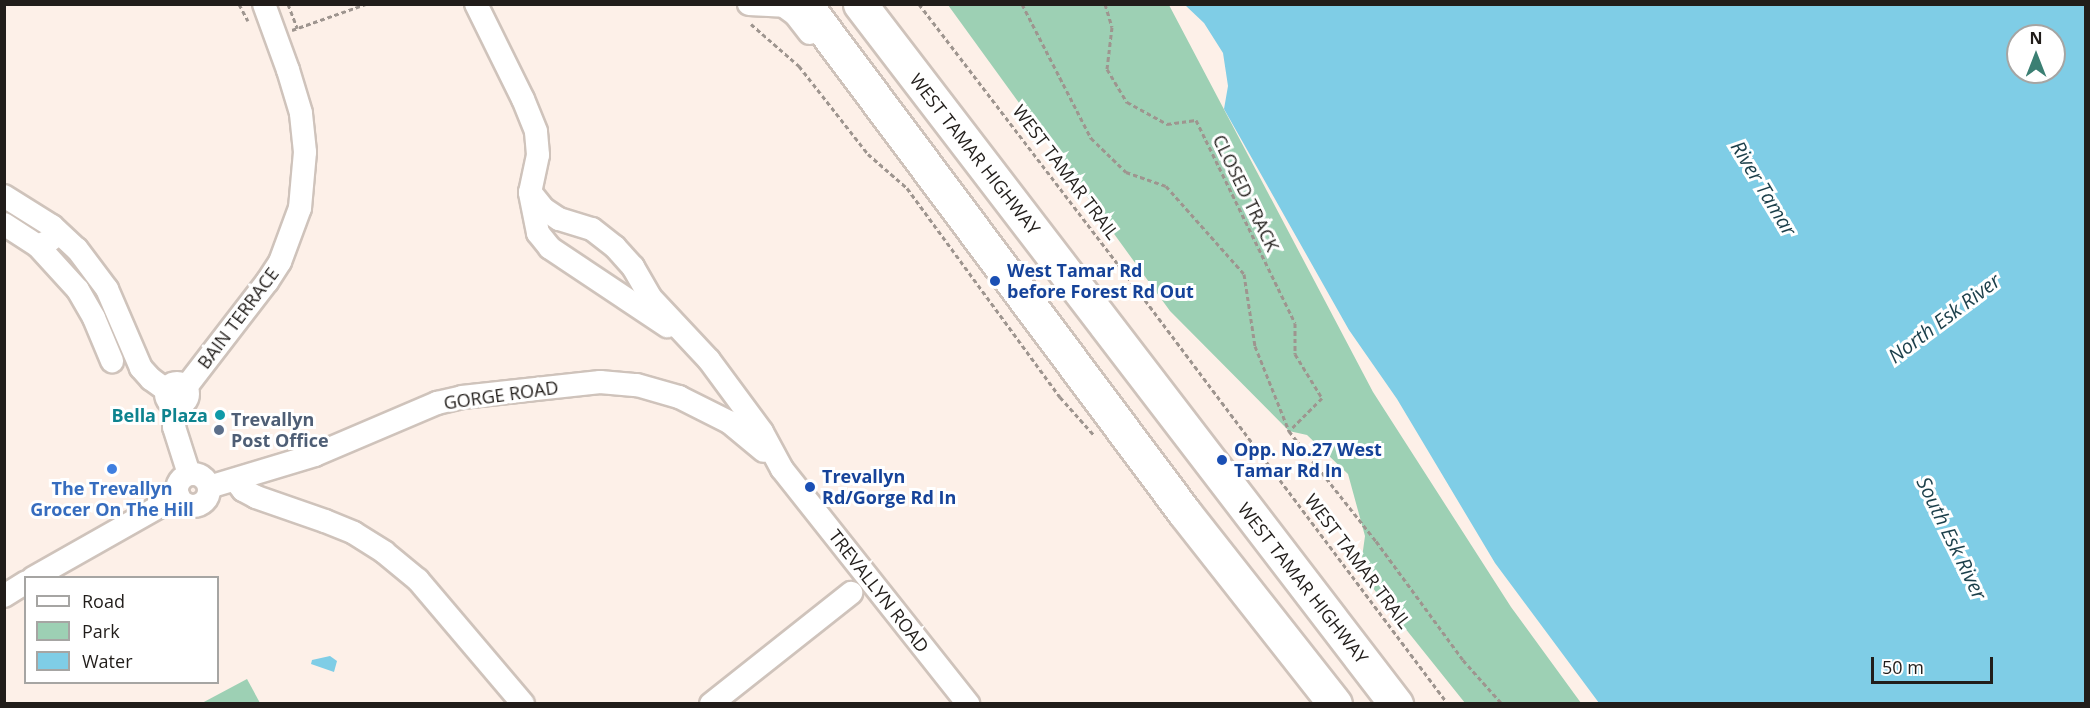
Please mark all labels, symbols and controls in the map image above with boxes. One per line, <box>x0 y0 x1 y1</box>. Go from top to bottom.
north arrow <box>2006 24 2066 84</box>
text: N <box>2029 27 2043 49</box>
street label: WEST TAMAR HIGHWAY <box>905 69 1045 239</box>
street label: WEST TAMAR TRAIL <box>1008 101 1124 243</box>
street label: CLOSED TRACK <box>1208 131 1284 255</box>
water label: River Tamar <box>1726 136 1802 240</box>
place label: West Tamar Rd before Forest Rd Out <box>1007 260 1194 302</box>
street label: BAIN TERRACE <box>193 263 283 373</box>
water label: North Esk River <box>1883 268 2005 368</box>
marker: West Tamar Rd before Forest Rd Out <box>988 274 1002 288</box>
street label: GORGE ROAD <box>442 376 560 414</box>
place label: Bella Plaza <box>111 404 208 426</box>
marker: Bella Plaza <box>213 408 227 422</box>
place label: Trevallyn Post Office <box>231 409 329 452</box>
marker: Trevallyn Post Office <box>212 423 226 437</box>
place label: Opp. No.27 West Tamar Rd In <box>1234 439 1382 482</box>
marker: Opp. No.27 West Tamar Rd In <box>1215 453 1229 467</box>
marker: The Trevallyn Grocer On The Hill <box>105 462 119 476</box>
place label: Trevallyn Rd/Gorge Rd In <box>822 466 956 508</box>
water label: South Esk River <box>1912 473 1992 603</box>
place label: The Trevallyn Grocer On The Hill <box>30 478 194 520</box>
marker: Trevallyn Rd/Gorge Rd In <box>803 480 817 494</box>
street label: WEST TAMAR TRAIL <box>1300 490 1416 632</box>
street label: WEST TAMAR HIGHWAY <box>1233 498 1373 668</box>
street label: TREVALLYN ROAD <box>824 525 934 657</box>
legend <box>24 576 219 684</box>
text: Road <box>82 589 125 613</box>
text: Park <box>82 619 120 643</box>
scale bar <box>1874 645 1996 683</box>
text: Water <box>82 649 133 673</box>
text: 50 m <box>1882 655 1924 679</box>

